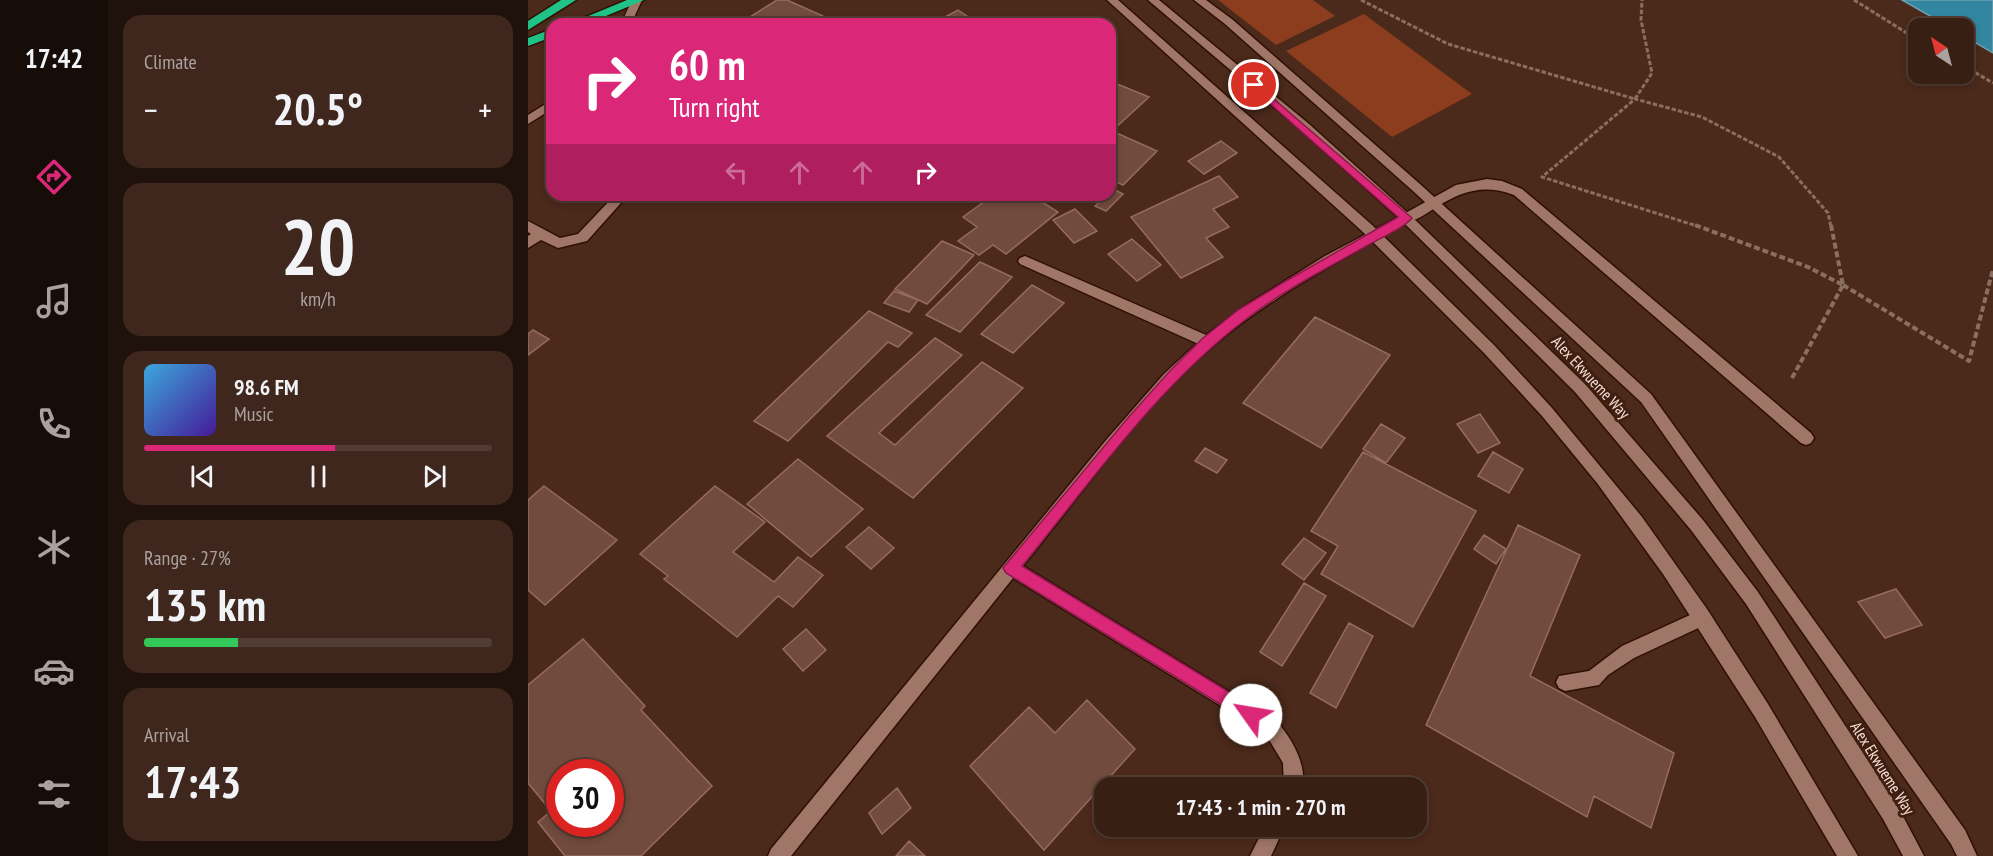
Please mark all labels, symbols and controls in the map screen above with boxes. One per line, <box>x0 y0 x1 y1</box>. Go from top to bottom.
north arrow <box>1908 18 1974 84</box>
map controls <box>1908 18 1974 84</box>
text: 60 m <box>669 37 746 92</box>
text: 17:42 <box>25 41 83 75</box>
icon: right <box>570 42 648 120</box>
text: Climate <box>144 49 197 75</box>
pin <box>1228 59 1279 110</box>
icon: arrive <box>1237 68 1270 101</box>
text: 20.5° <box>273 79 363 137</box>
text: − <box>144 88 158 131</box>
text: + <box>478 88 492 131</box>
text: Turn right <box>669 90 760 124</box>
icon: directions <box>33 156 75 198</box>
icon: left <box>720 156 753 189</box>
icon: ahead <box>783 156 816 189</box>
icon: ahead <box>846 156 879 189</box>
icon: right <box>909 156 942 189</box>
text: 20 <box>281 196 355 297</box>
icon: music <box>33 280 75 322</box>
text: km/h <box>300 286 336 312</box>
street label: Alex Ekwueme Way <box>1548 331 1634 423</box>
text: 98.6 FM <box>234 373 299 401</box>
text: Music <box>234 401 274 427</box>
icon: phone <box>33 403 75 445</box>
icon: previous <box>186 460 219 493</box>
icon: pause <box>302 460 335 493</box>
icon: next <box>418 460 451 493</box>
icon: climate <box>33 526 75 568</box>
text: Range · 27% <box>144 545 231 571</box>
text: 135 km <box>144 575 266 633</box>
icon: car <box>33 650 75 692</box>
position arrow <box>1219 683 1283 747</box>
street label: Alex Ekwueme Way <box>1846 718 1920 818</box>
text: Arrival <box>144 722 189 748</box>
text: 17:43 <box>144 752 241 810</box>
speed limit sign: 30 <box>546 759 624 837</box>
icon: filters <box>33 773 75 815</box>
text: 17:43 · 1 min · 270 m <box>1175 793 1346 821</box>

